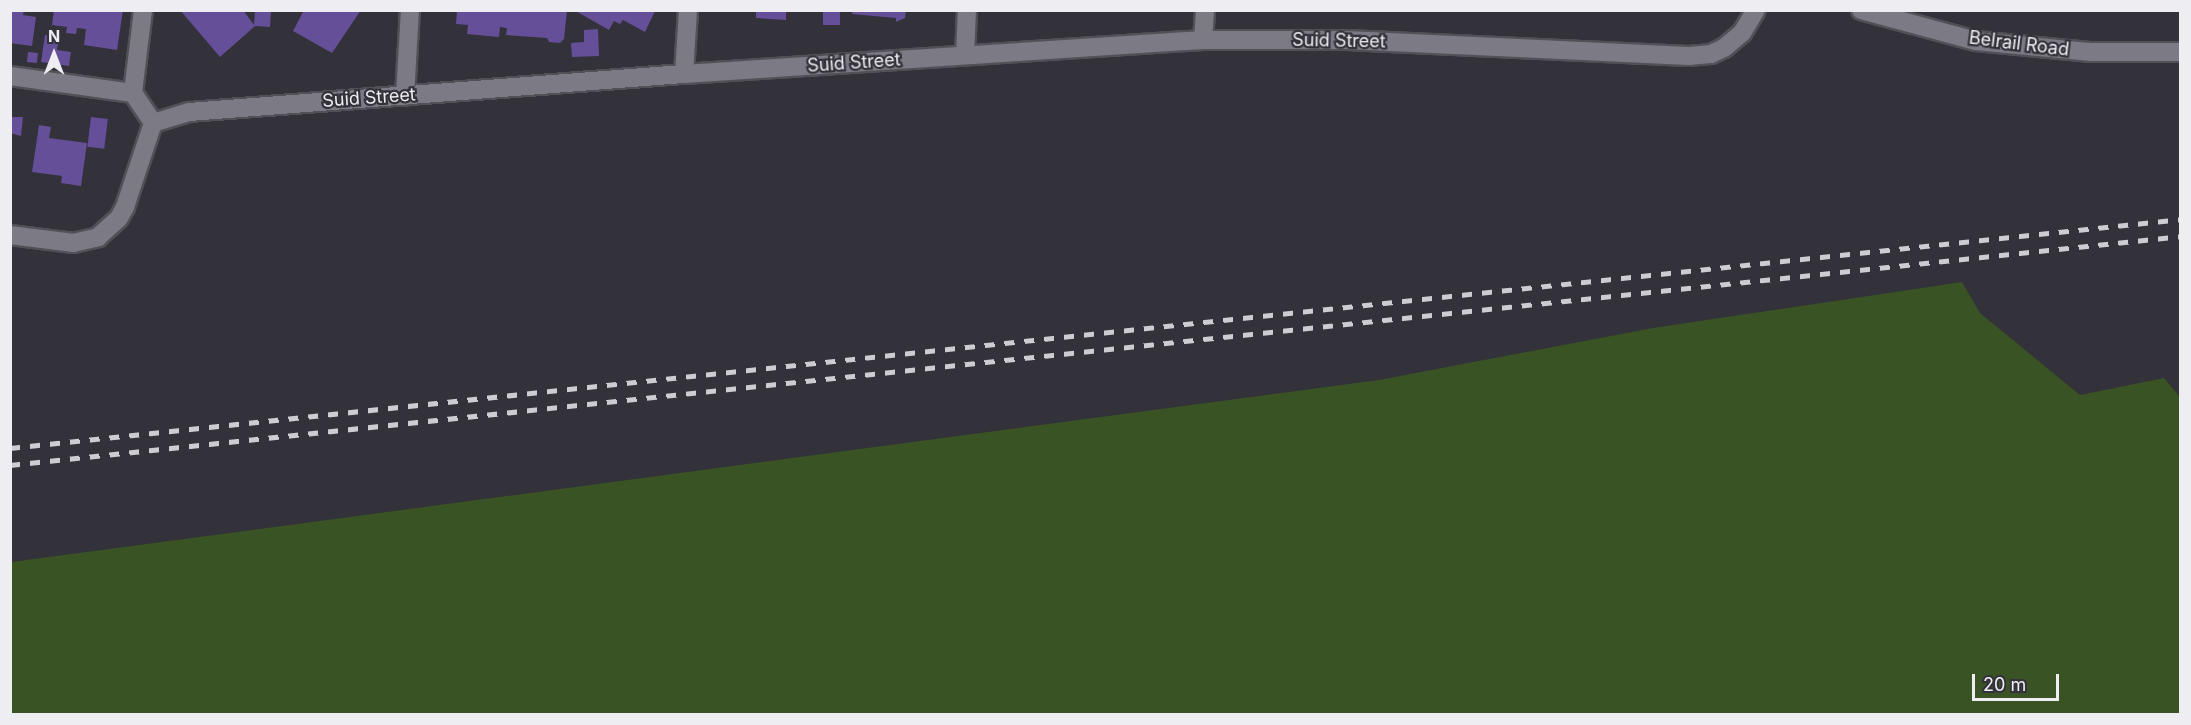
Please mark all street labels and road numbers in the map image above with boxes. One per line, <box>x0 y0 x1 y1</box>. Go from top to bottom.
street label: Belrail Road <box>1968 27 2070 61</box>
street label: Suid Street <box>1292 29 1386 53</box>
street label: Suid Street <box>807 49 901 77</box>
street label: Suid Street <box>322 84 416 112</box>

